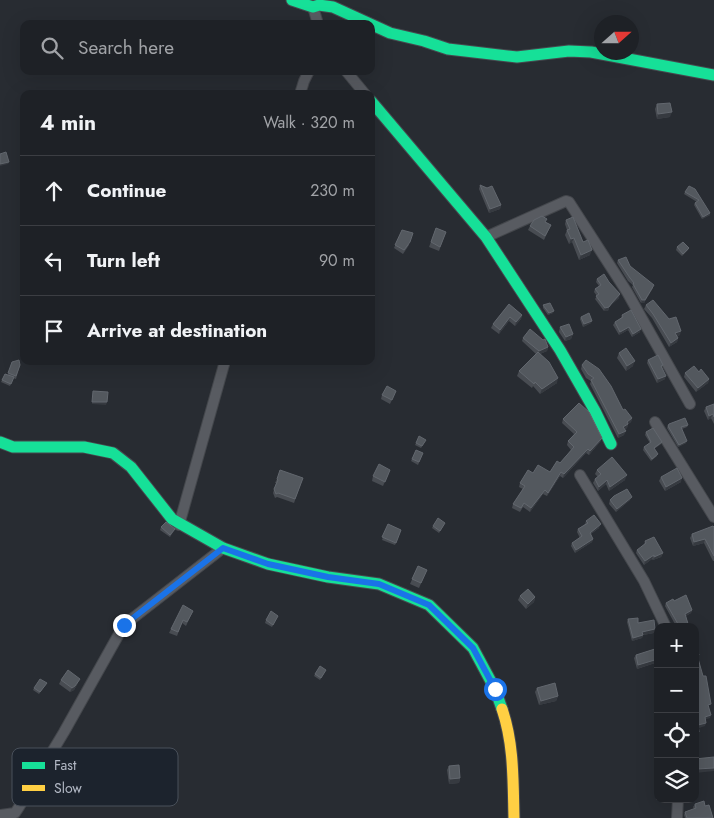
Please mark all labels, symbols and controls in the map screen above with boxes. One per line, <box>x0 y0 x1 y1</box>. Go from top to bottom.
north arrow <box>594 15 639 60</box>
search box <box>20 20 375 75</box>
icon: search <box>38 34 66 62</box>
text: Search here <box>78 34 174 61</box>
text: 4 min <box>40 108 96 138</box>
text: Walk · 320 m <box>263 111 355 134</box>
icon: ahead <box>40 177 68 205</box>
text: Continue <box>87 177 166 204</box>
text: 230 m <box>310 179 355 202</box>
icon: left <box>40 247 68 275</box>
text: Turn left <box>87 247 160 274</box>
text: 90 m <box>319 249 355 272</box>
icon: arrive <box>40 317 68 345</box>
text: Arrive at destination <box>87 317 267 344</box>
route end <box>113 614 136 637</box>
map controls <box>654 623 699 803</box>
button: + <box>654 623 699 668</box>
button: − <box>654 668 699 713</box>
route start <box>484 678 507 701</box>
button: locate <box>654 713 699 758</box>
legend <box>12 748 178 806</box>
text: Fast <box>54 755 77 775</box>
button: layers <box>654 758 699 803</box>
text: Slow <box>54 778 82 798</box>

